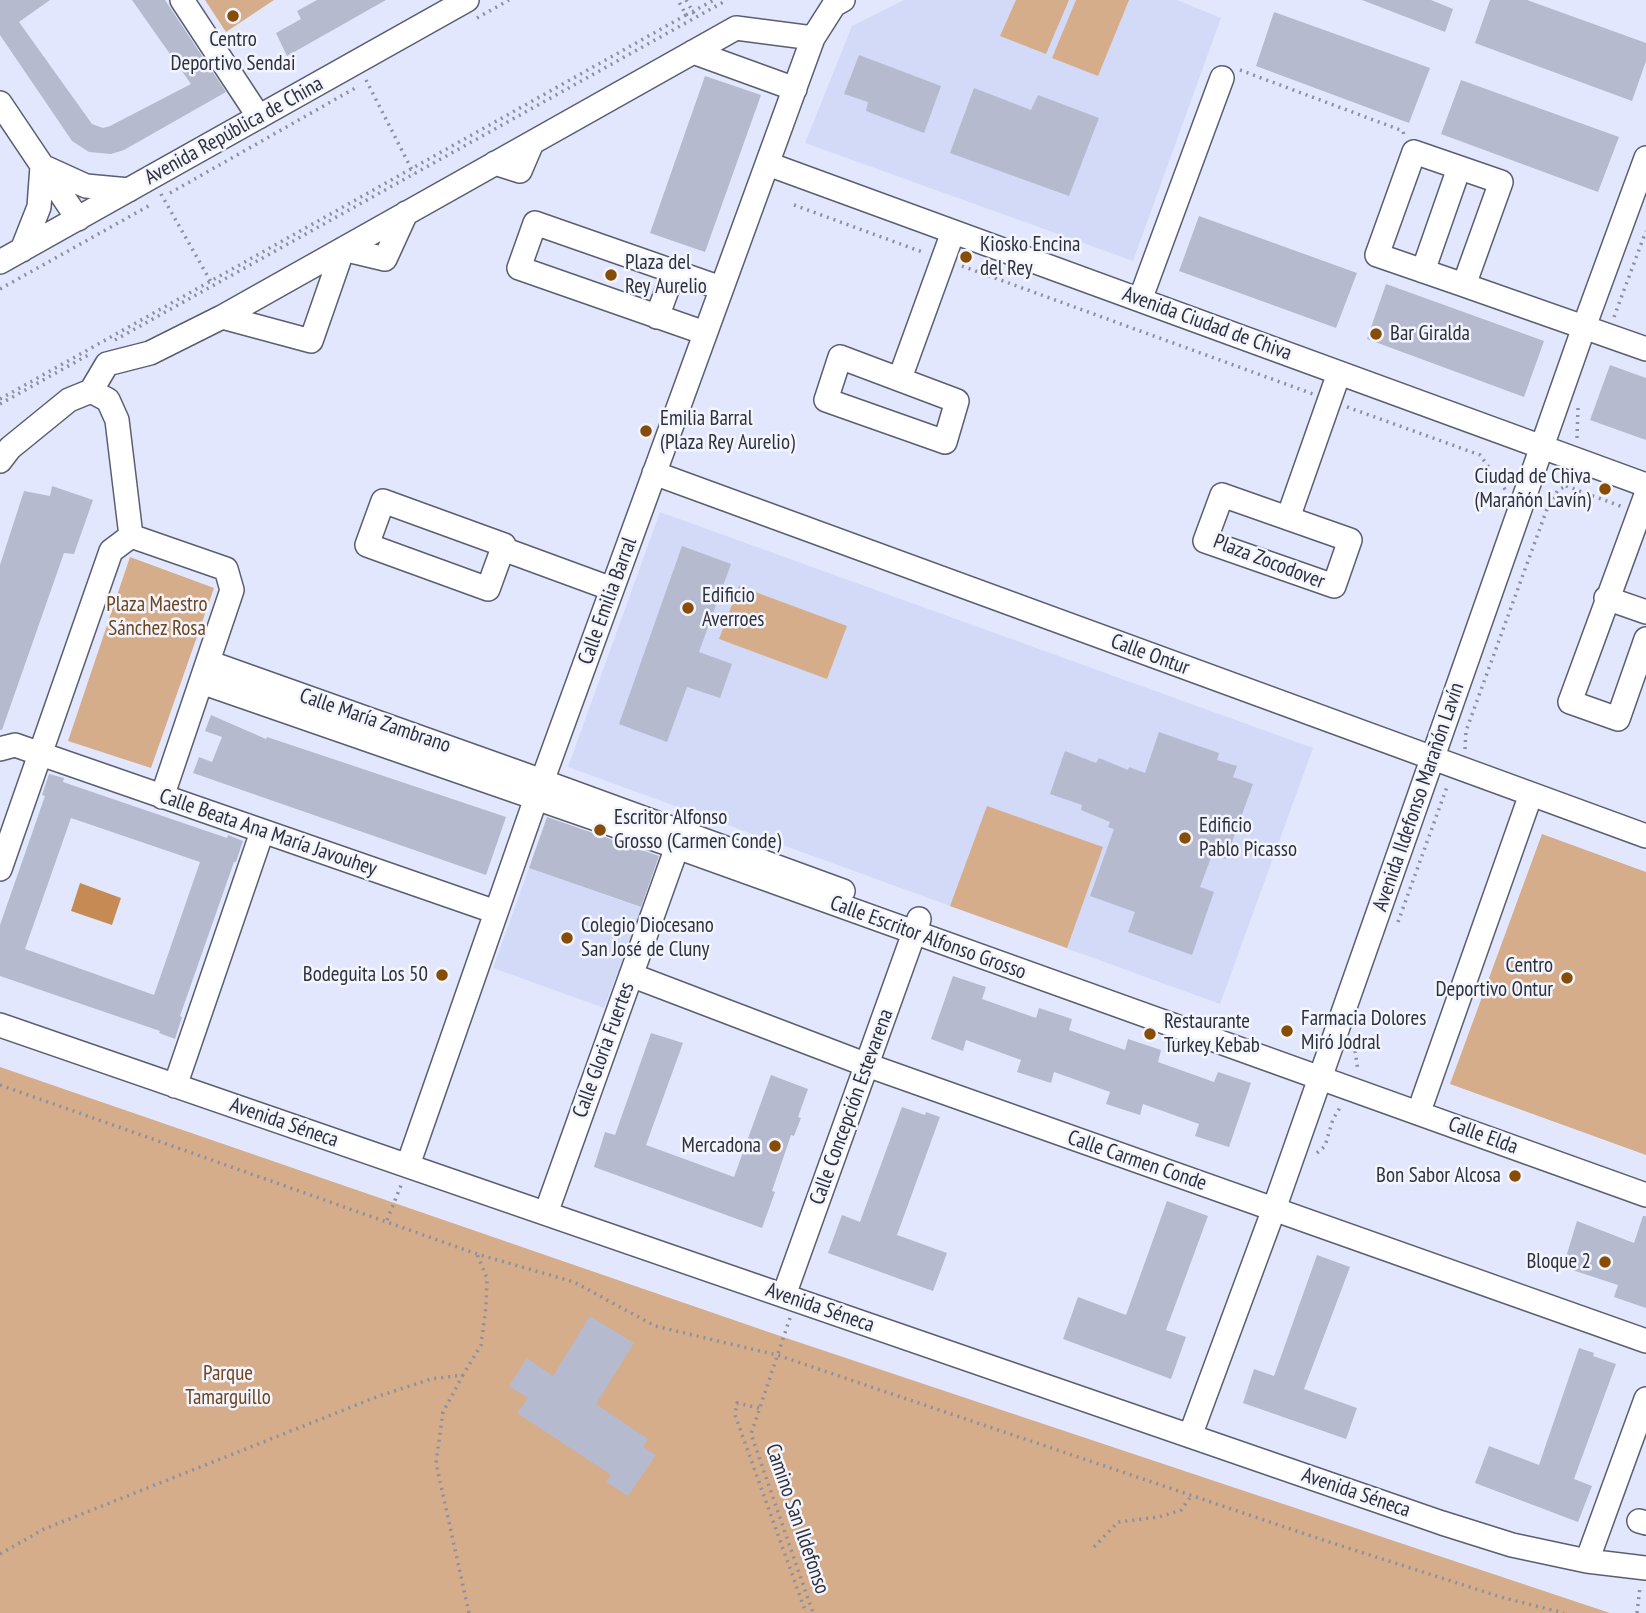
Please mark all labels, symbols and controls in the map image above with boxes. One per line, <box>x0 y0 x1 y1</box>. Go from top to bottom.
marker: Centro Deportivo Sendai <box>225 8 241 24</box>
place label: Centro Deportivo Sendai <box>170 27 296 77</box>
street label: Avenida República de China <box>140 71 328 191</box>
place label: Kiosko Encina del Rey <box>980 232 1080 282</box>
marker: Kiosko Encina del Rey <box>958 249 974 265</box>
place label: Plaza del Rey Aurelio <box>625 250 707 300</box>
marker: Plaza del Rey Aurelio <box>603 267 619 283</box>
street label: Avenida Ciudad de Chiva <box>1119 282 1295 366</box>
place label: Bar Giralda <box>1390 321 1470 347</box>
marker: Bar Giralda <box>1368 326 1384 342</box>
place label: Emilia Barral (Plaza Rey Aurelio) <box>660 406 795 456</box>
marker: Emilia Barral (Plaza Rey Aurelio) <box>638 423 654 439</box>
place label: Ciudad de Chiva (Marañón Lavín) <box>1474 464 1591 514</box>
marker: Ciudad de Chiva (Marañón Lavín) <box>1597 481 1613 497</box>
street label: Plaza Zocodover <box>1210 529 1328 595</box>
street label: Calle Emilia Barral <box>573 534 643 668</box>
place label: Edificio Averroes <box>702 583 764 633</box>
park label: Plaza Maestro Sánchez Rosa <box>106 592 208 642</box>
marker: Edificio Averroes <box>680 600 696 616</box>
street label: Calle Ontur <box>1107 629 1193 681</box>
street label: Avenida Ildefonso Marañón Lavín <box>1368 679 1470 915</box>
street label: Calle María Zambrano <box>296 683 454 759</box>
street label: Calle Beata Ana María Javouhey <box>156 784 380 882</box>
place label: Escritor Alfonso Grosso (Carmen Conde) <box>614 805 781 855</box>
place label: Edificio Pablo Picasso <box>1199 813 1297 863</box>
marker: Escritor Alfonso Grosso (Carmen Conde) <box>592 822 608 838</box>
marker: Edificio Pablo Picasso <box>1177 830 1193 846</box>
street label: Calle Escritor Alfonso Grosso <box>827 891 1029 985</box>
place label: Colegio Diocesano San José de Cluny <box>581 913 714 963</box>
marker: Colegio Diocesano San José de Cluny <box>559 930 575 946</box>
place label: Centro Deportivo Ontur <box>1435 953 1553 1003</box>
place label: Bodeguita Los 50 <box>303 962 428 988</box>
marker: Bodeguita Los 50 <box>434 967 450 983</box>
marker: Centro Deportivo Ontur <box>1559 970 1575 986</box>
street label: Calle Gloria Fuertes <box>568 979 640 1121</box>
street label: Calle Concepción Estevarena <box>805 1006 899 1208</box>
place label: Farmacia Dolores Miró Jodral <box>1301 1006 1426 1056</box>
place label: Restaurante Turkey Kebab <box>1164 1009 1260 1059</box>
marker: Farmacia Dolores Miró Jodral <box>1279 1023 1295 1039</box>
marker: Restaurante Turkey Kebab <box>1142 1026 1158 1042</box>
street label: Avenida Séneca <box>226 1093 342 1153</box>
street label: Calle Elda <box>1445 1112 1521 1160</box>
street label: Calle Carmen Conde <box>1064 1125 1210 1197</box>
place label: Mercadona <box>682 1133 761 1159</box>
marker: Mercadona <box>767 1138 783 1154</box>
place label: Bon Sabor Alcosa <box>1376 1163 1501 1189</box>
marker: Bon Sabor Alcosa <box>1507 1168 1523 1184</box>
place label: Bloque 2 <box>1526 1249 1591 1275</box>
marker: Bloque 2 <box>1597 1254 1613 1270</box>
street label: Avenida Séneca <box>762 1278 878 1338</box>
park label: Parque Tamarguillo <box>185 1361 271 1411</box>
street label: Camino San Ildefonso <box>760 1441 834 1597</box>
street label: Avenida Séneca <box>1298 1463 1414 1523</box>

